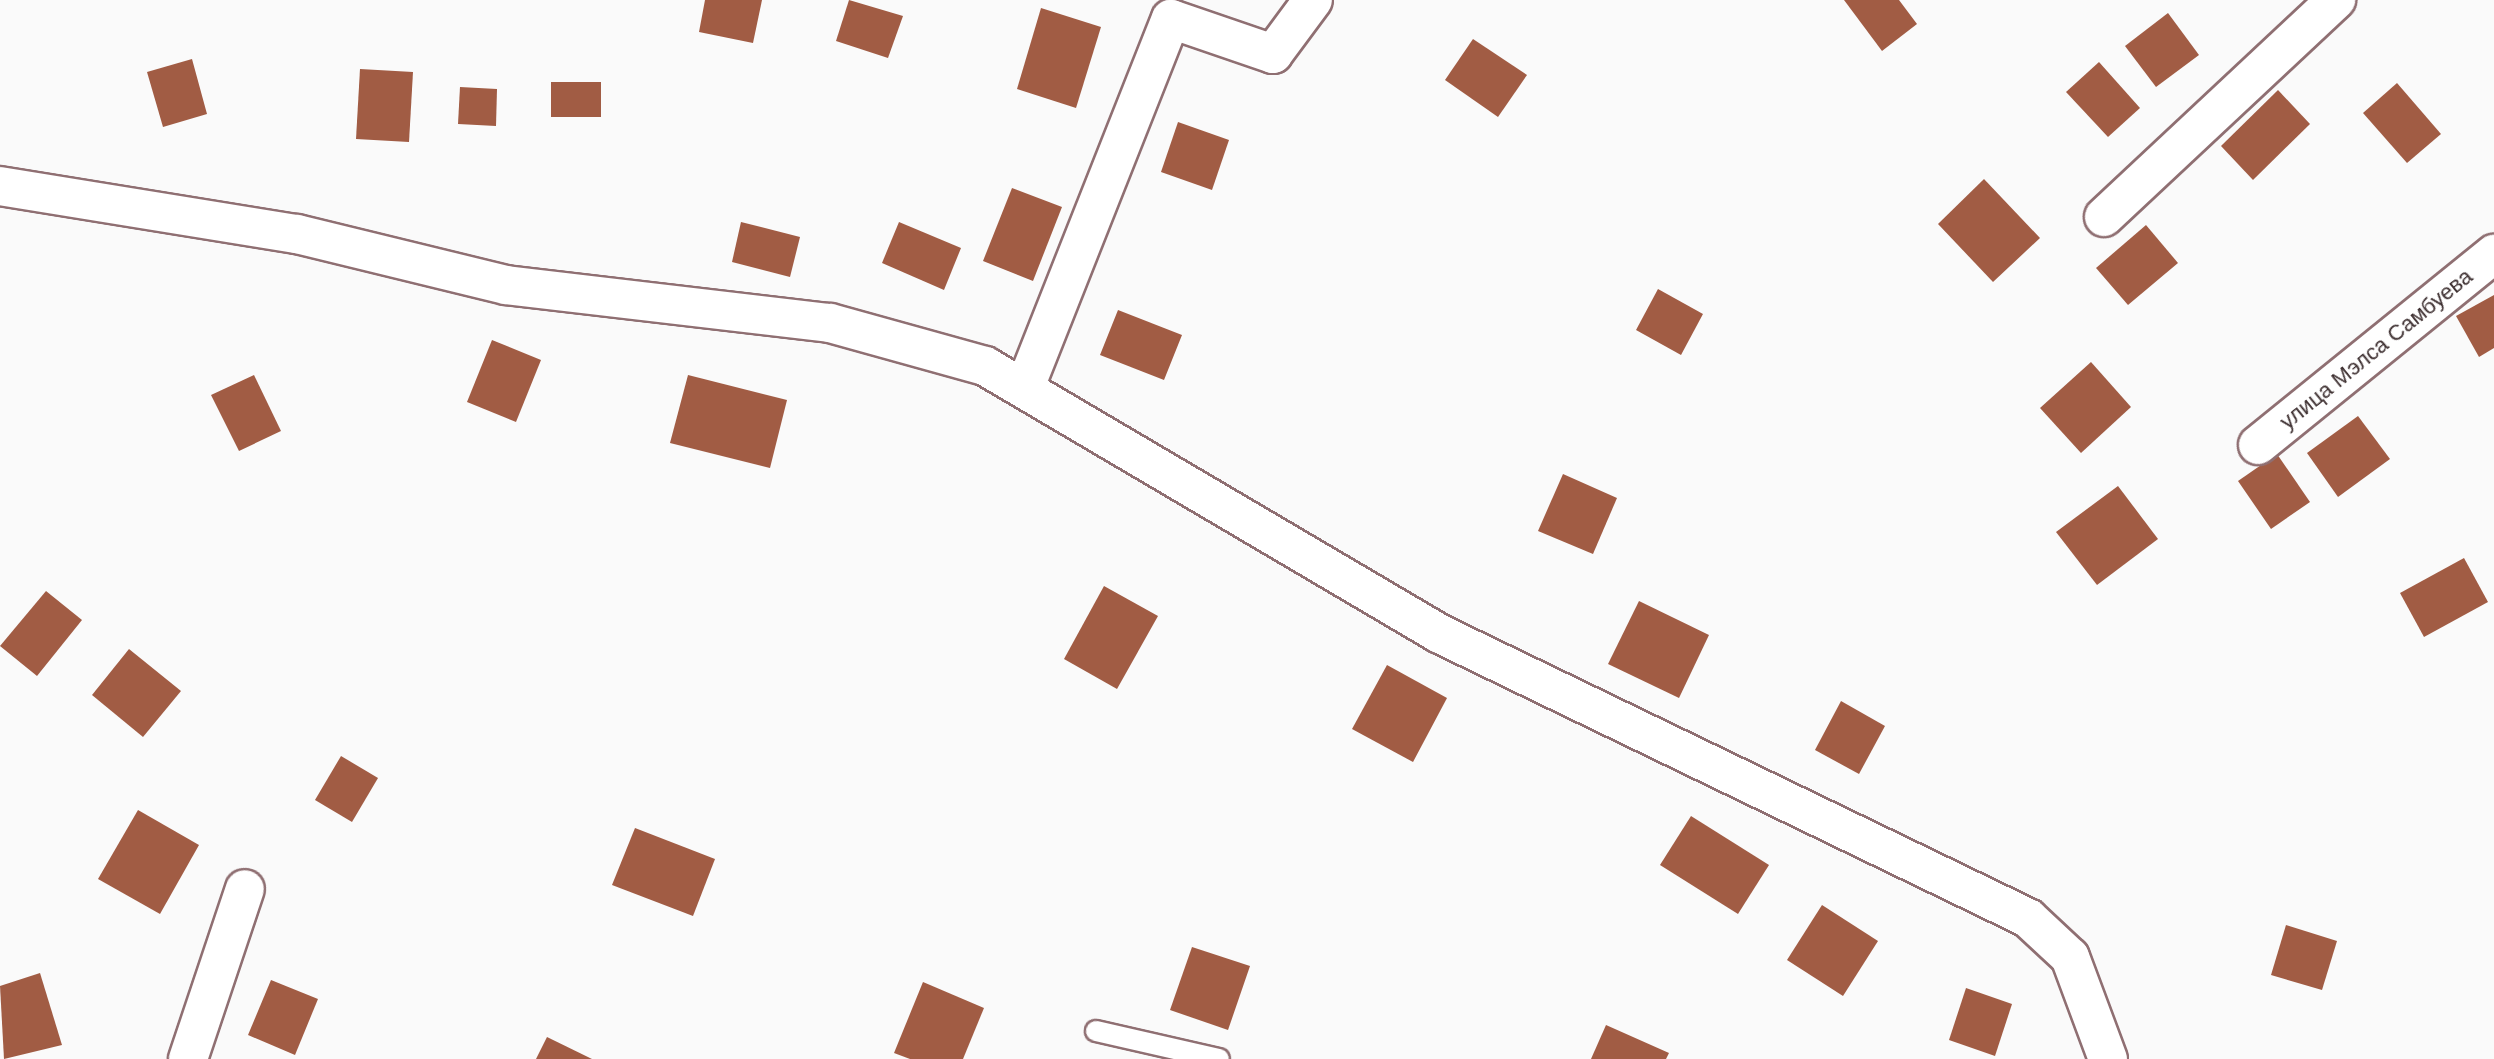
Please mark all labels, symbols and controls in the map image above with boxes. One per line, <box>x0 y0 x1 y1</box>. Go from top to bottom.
street label: улица Мэлса Самбуева <box>2274 263 2478 435</box>

